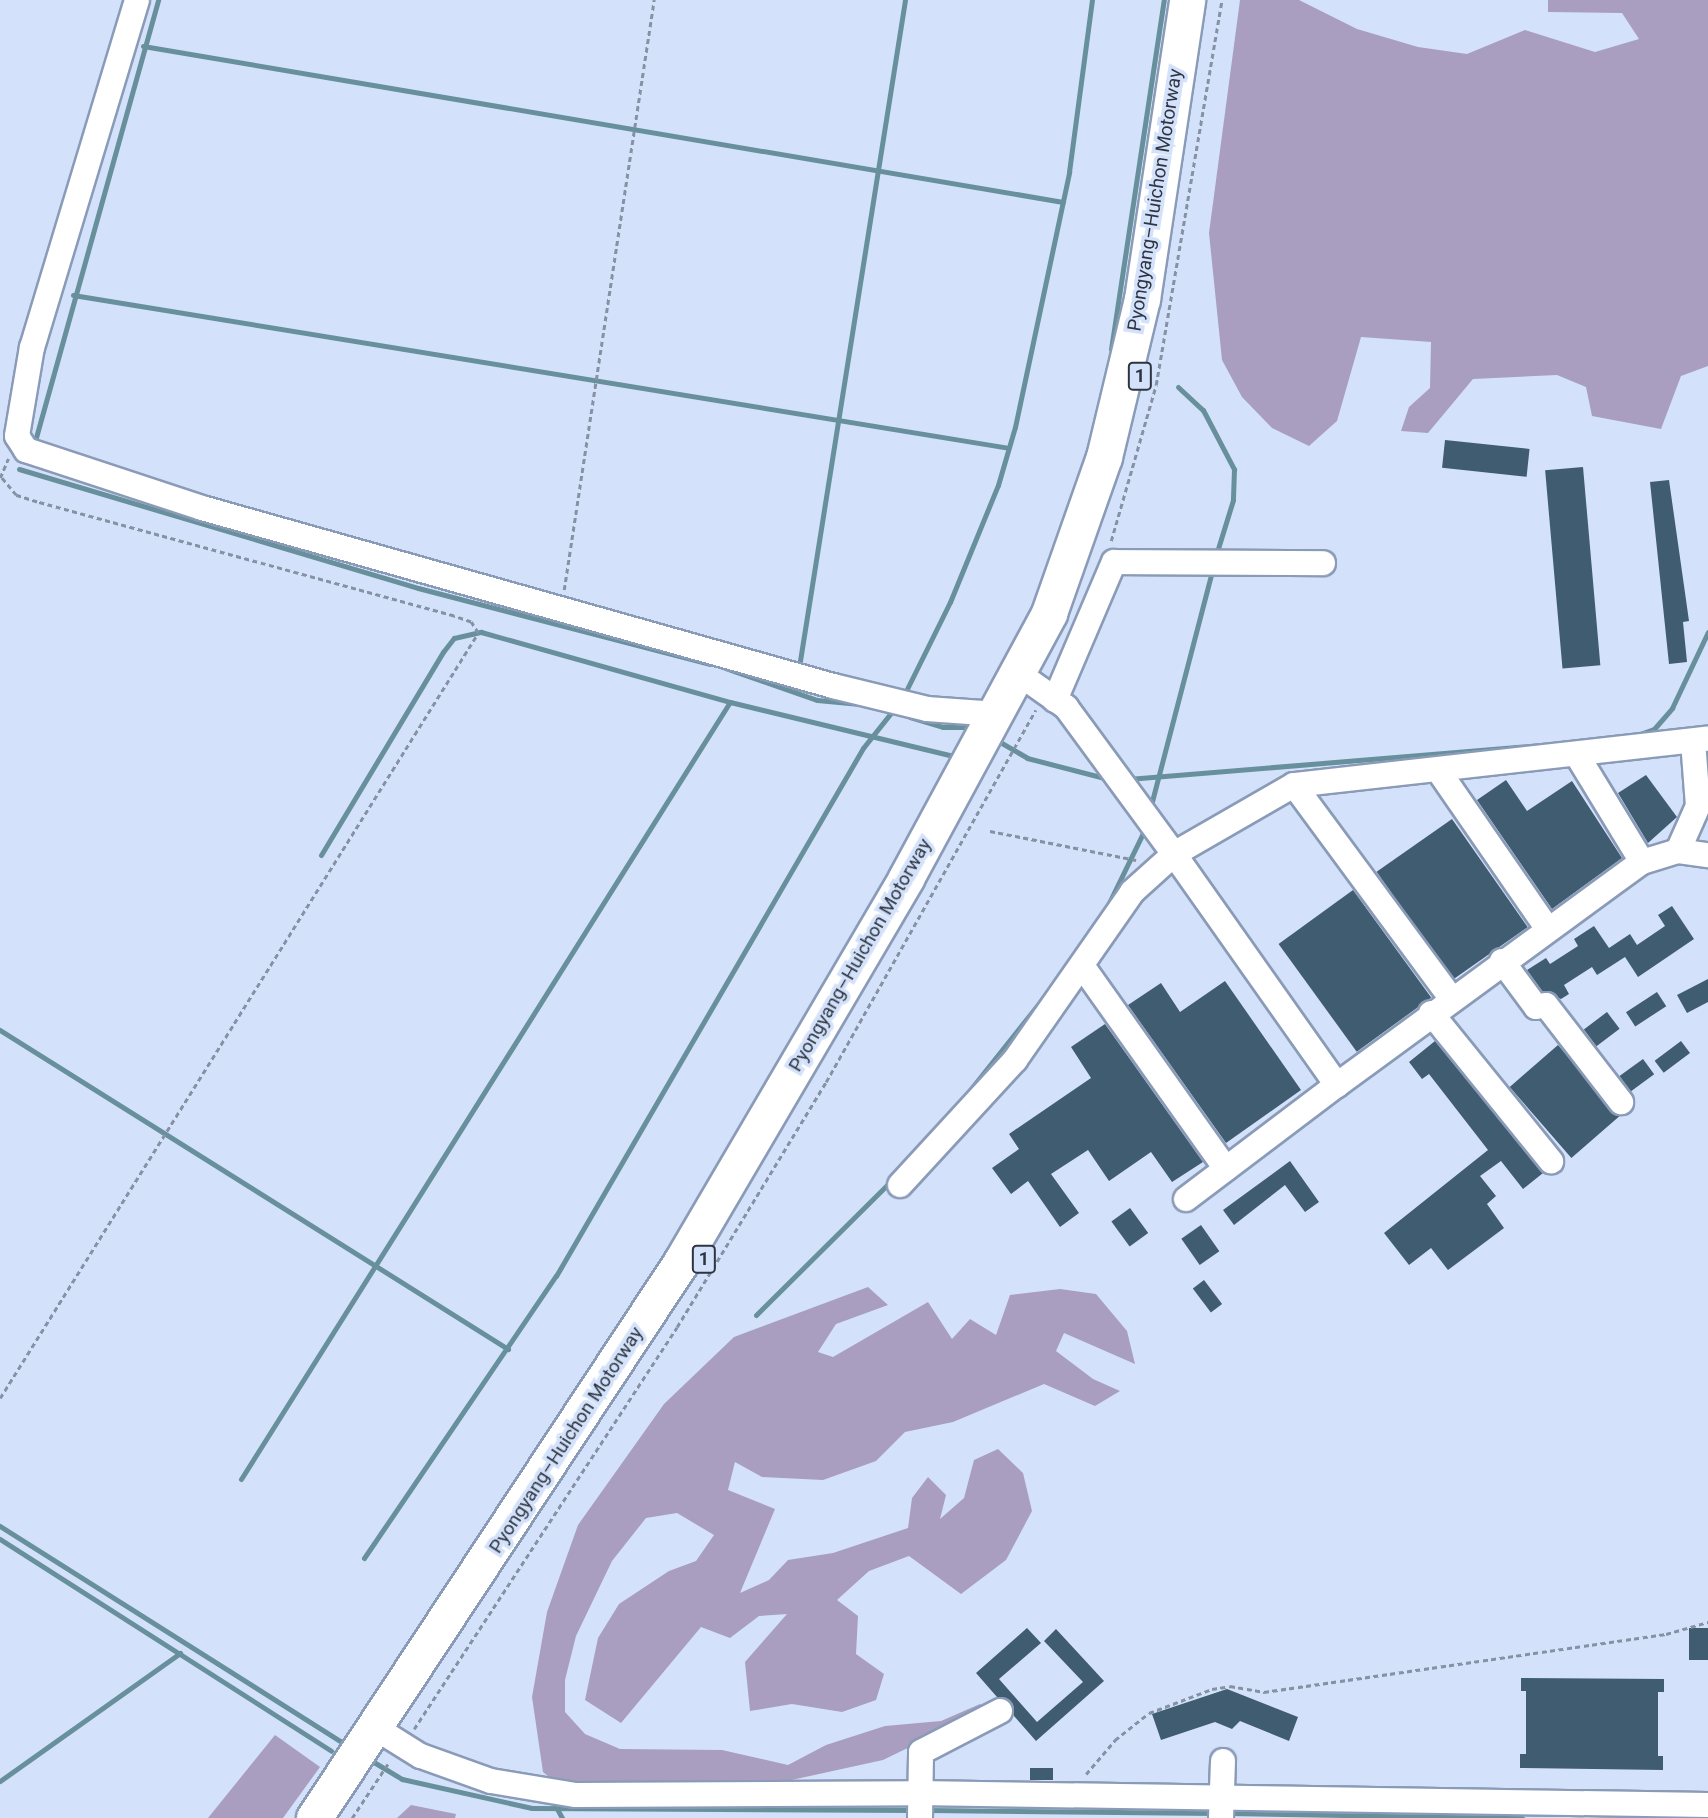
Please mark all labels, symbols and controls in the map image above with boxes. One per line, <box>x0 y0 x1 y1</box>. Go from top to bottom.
street label: Pyongyang–Huichon Motorway <box>1123 67 1187 333</box>
road number: 1 <box>1128 362 1152 390</box>
street label: Pyongyang–Huichon Motorway <box>784 834 936 1076</box>
road number: 1 <box>692 1244 716 1274</box>
street label: Pyongyang–Huichon Motorway <box>484 1323 648 1557</box>

